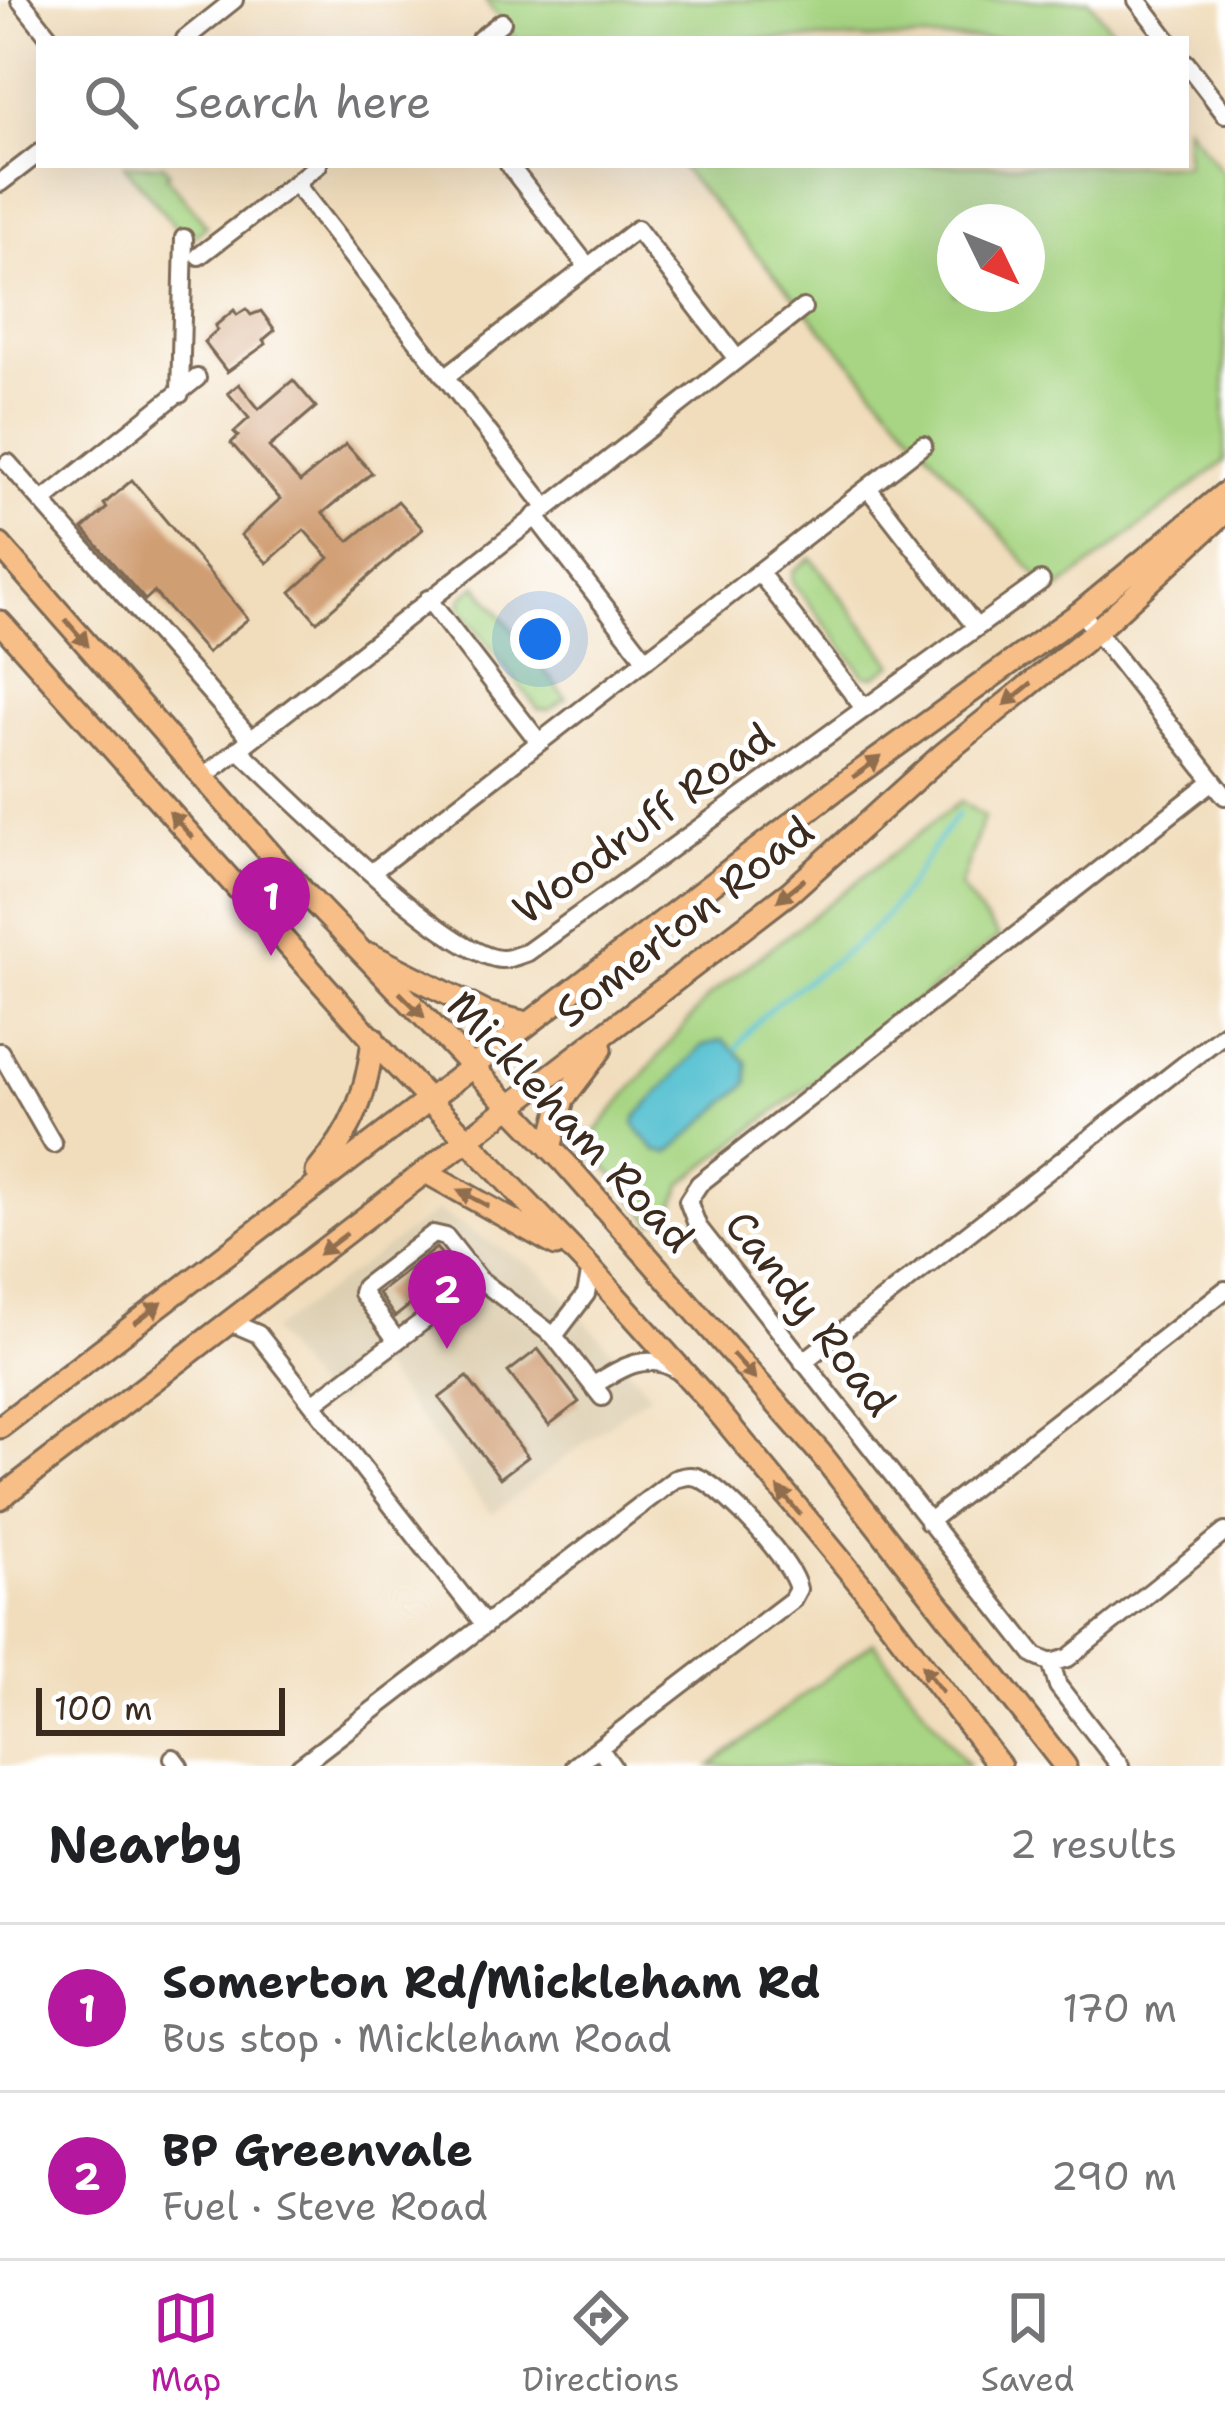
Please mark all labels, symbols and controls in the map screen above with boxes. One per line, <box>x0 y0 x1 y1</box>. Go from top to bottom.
search box <box>36 36 1189 168</box>
icon: search <box>78 69 144 135</box>
text: Search here <box>174 72 431 132</box>
north arrow <box>937 204 1045 312</box>
your location <box>510 609 570 669</box>
one-way arrow <box>63 619 90 648</box>
one-way arrow <box>1003 681 1033 707</box>
street label: Woodruff Road <box>501 709 785 937</box>
one-way arrow <box>851 756 883 779</box>
street label: Somerton Road <box>543 802 825 1040</box>
one-way arrow <box>168 811 195 840</box>
pin: 1 <box>232 857 310 956</box>
one-way arrow <box>776 877 807 902</box>
street label: Mickleham Road <box>435 978 707 1264</box>
one-way arrow <box>397 991 425 1019</box>
one-way arrow <box>456 1188 491 1209</box>
street label: Candy Road <box>713 1198 909 1428</box>
one-way arrow <box>317 1231 349 1256</box>
pin: 2 <box>408 1250 486 1349</box>
one-way arrow <box>133 1301 164 1326</box>
one-way arrow <box>730 1353 757 1382</box>
one-way arrow <box>777 1485 803 1516</box>
one-way arrow <box>921 1662 945 1694</box>
scale bar <box>36 1682 285 1735</box>
text: 100 m <box>54 1686 153 1731</box>
text: Nearby <box>48 1810 243 1878</box>
text: 2 results <box>1010 1818 1177 1870</box>
text: Somerton Rd/Mickleham Rd <box>162 1952 821 2012</box>
text: 1 <box>78 1982 96 2034</box>
text: 170 m <box>1062 1982 1177 2034</box>
text: Bus stop · Mickleham Road <box>162 2012 672 2064</box>
text: BP Greenvale <box>162 2120 473 2180</box>
text: 2 <box>73 2150 101 2202</box>
text: 290 m <box>1051 2150 1177 2202</box>
text: Fuel · Steve Road <box>162 2180 488 2232</box>
tab: Map <box>151 2285 221 2402</box>
tab: Directions <box>522 2285 680 2402</box>
tab: Saved <box>981 2285 1074 2402</box>

